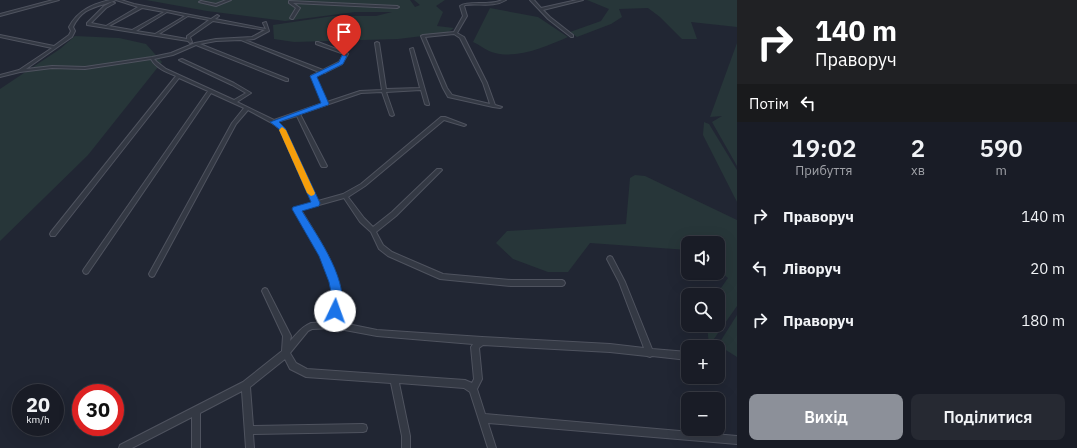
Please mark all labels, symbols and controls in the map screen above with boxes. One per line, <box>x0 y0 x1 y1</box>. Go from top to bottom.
text: 140 m <box>815 12 897 49</box>
pin <box>327 15 361 56</box>
icon: right <box>749 16 801 68</box>
icon: arrive <box>333 21 355 43</box>
text: Праворуч <box>815 48 897 71</box>
icon: left <box>797 92 819 114</box>
text: Потім <box>749 94 789 113</box>
text: 19:02 <box>791 132 857 164</box>
text: 2 <box>911 132 925 164</box>
text: 590 <box>980 132 1023 164</box>
text: Прибуття <box>795 162 853 179</box>
text: хв <box>911 162 925 179</box>
text: m <box>995 162 1007 179</box>
icon: right <box>749 205 771 227</box>
text: Праворуч <box>783 207 854 226</box>
text: 140 m <box>1021 207 1065 226</box>
map controls <box>681 236 725 436</box>
button: sound <box>681 236 725 280</box>
icon: left <box>749 257 771 279</box>
text: Ліворуч <box>783 259 841 278</box>
text: 20 m <box>1030 259 1065 278</box>
button: search <box>681 288 725 332</box>
position arrow <box>314 290 356 332</box>
icon: right <box>749 309 771 331</box>
text: Праворуч <box>783 311 854 330</box>
text: 180 m <box>1021 311 1065 330</box>
button: + <box>681 340 725 384</box>
speed limit sign: 30 <box>72 384 124 436</box>
text: 20 <box>26 391 50 418</box>
button: − <box>681 392 725 436</box>
button: Вихід <box>749 394 903 440</box>
button: Поділитися <box>911 394 1065 440</box>
text: km/h <box>26 413 50 426</box>

